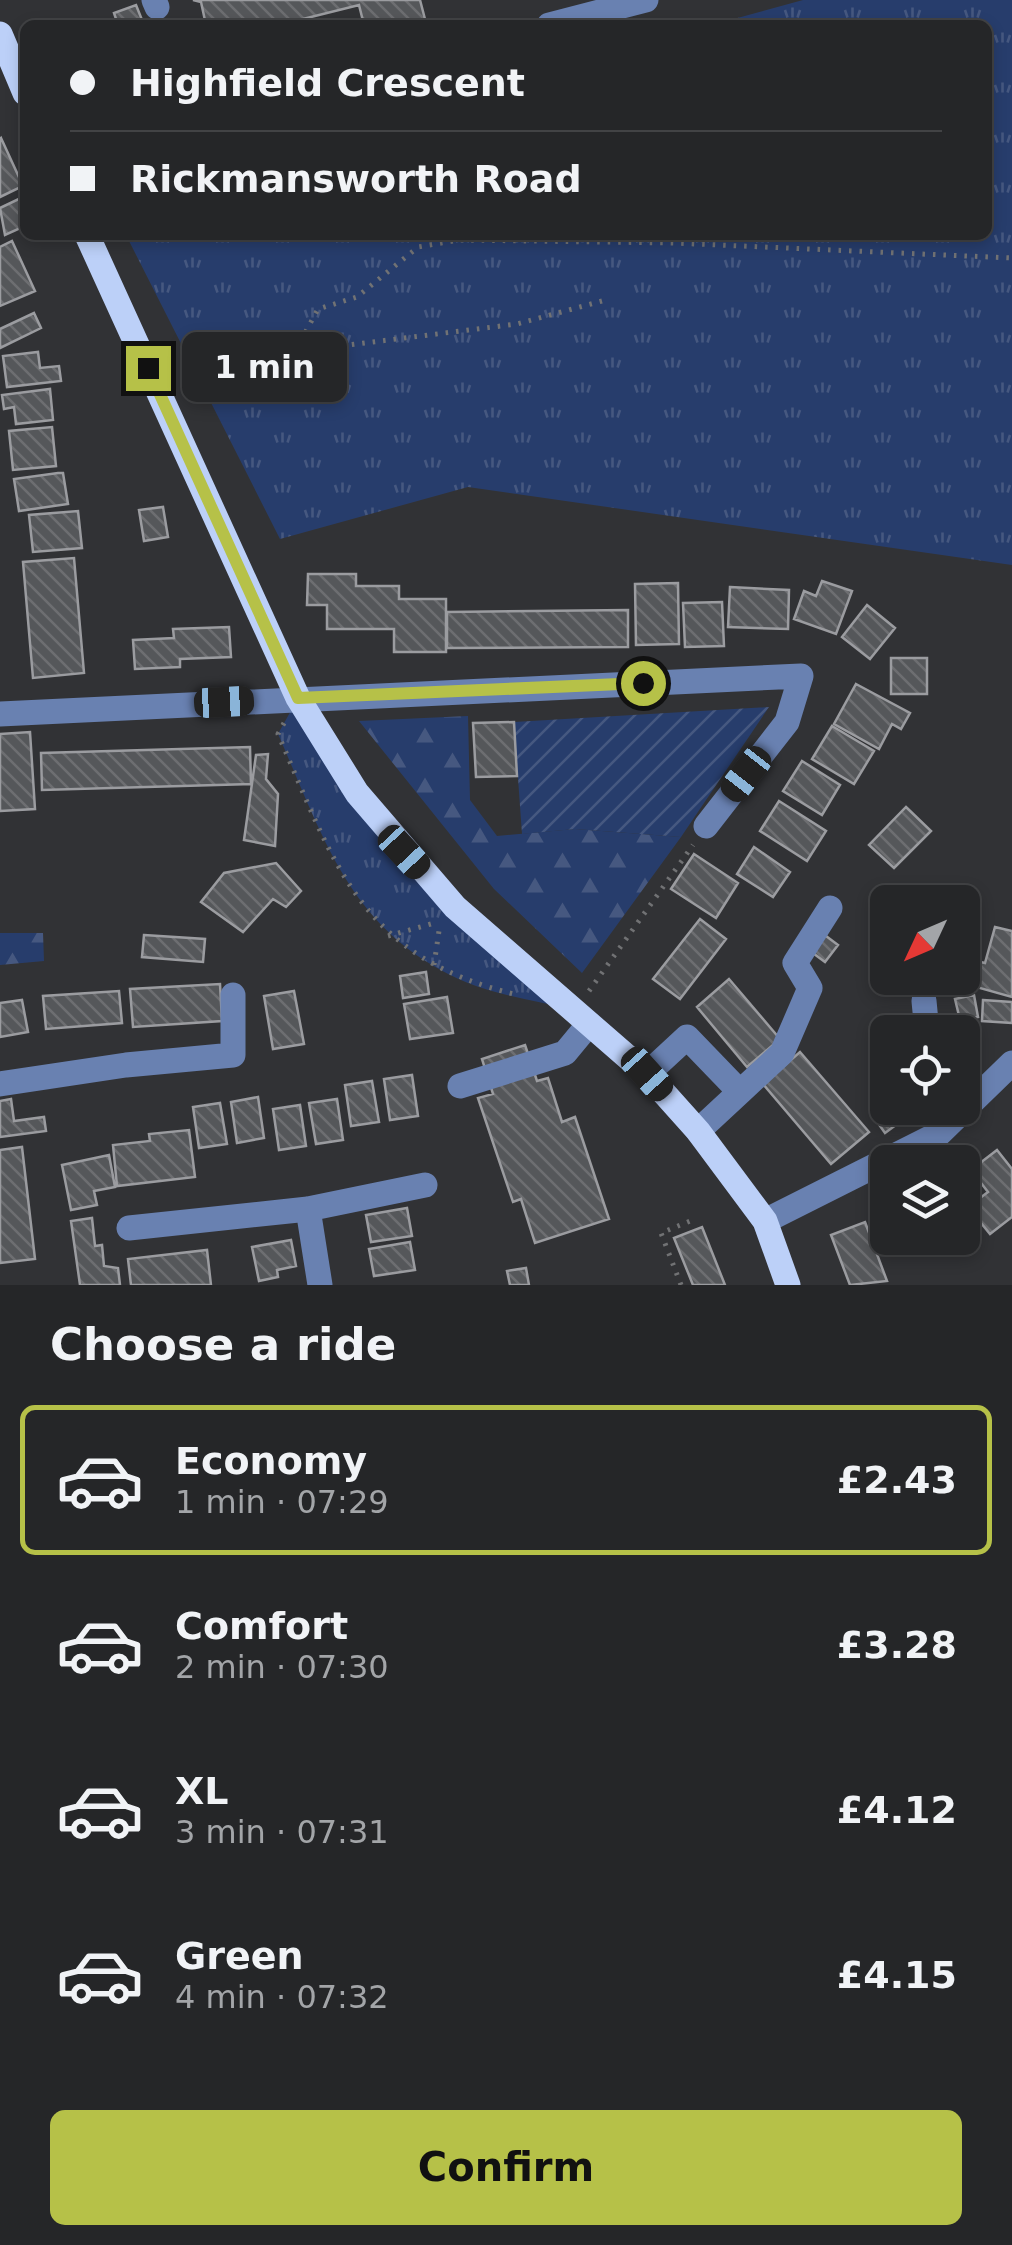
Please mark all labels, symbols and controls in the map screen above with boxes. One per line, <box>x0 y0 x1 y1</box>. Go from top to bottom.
text: Highfield Crescent <box>130 61 525 105</box>
text: Rickmansworth Road <box>130 157 582 201</box>
callout: 1 min <box>183 333 348 403</box>
route end <box>126 346 171 391</box>
text: 1 min <box>214 348 315 386</box>
route start <box>621 661 666 706</box>
car <box>193 685 255 719</box>
car <box>716 741 776 807</box>
car <box>373 820 435 884</box>
north arrow <box>870 885 980 995</box>
map controls <box>870 885 980 1255</box>
button: locate <box>870 1015 980 1125</box>
car <box>616 1042 678 1106</box>
button: layers <box>870 1145 980 1255</box>
text: Choose a ride <box>50 1318 396 1371</box>
icon: car <box>55 1435 145 1525</box>
text: Economy <box>175 1439 367 1483</box>
text: £2.43 <box>837 1458 957 1502</box>
text: 1 min · 07:29 <box>175 1483 389 1521</box>
icon: car <box>55 1600 145 1690</box>
text: Comfort <box>175 1604 348 1648</box>
text: £3.28 <box>837 1623 957 1667</box>
text: 2 min · 07:30 <box>175 1648 389 1686</box>
icon: car <box>55 1765 145 1855</box>
text: XL <box>175 1769 229 1813</box>
text: £4.12 <box>837 1788 957 1832</box>
text: 3 min · 07:31 <box>175 1813 389 1851</box>
icon: car <box>55 1930 145 2020</box>
text: Green <box>175 1934 304 1978</box>
text: £4.15 <box>837 1953 957 1997</box>
text: 4 min · 07:32 <box>175 1978 389 2016</box>
button: Confirm <box>50 2110 962 2225</box>

